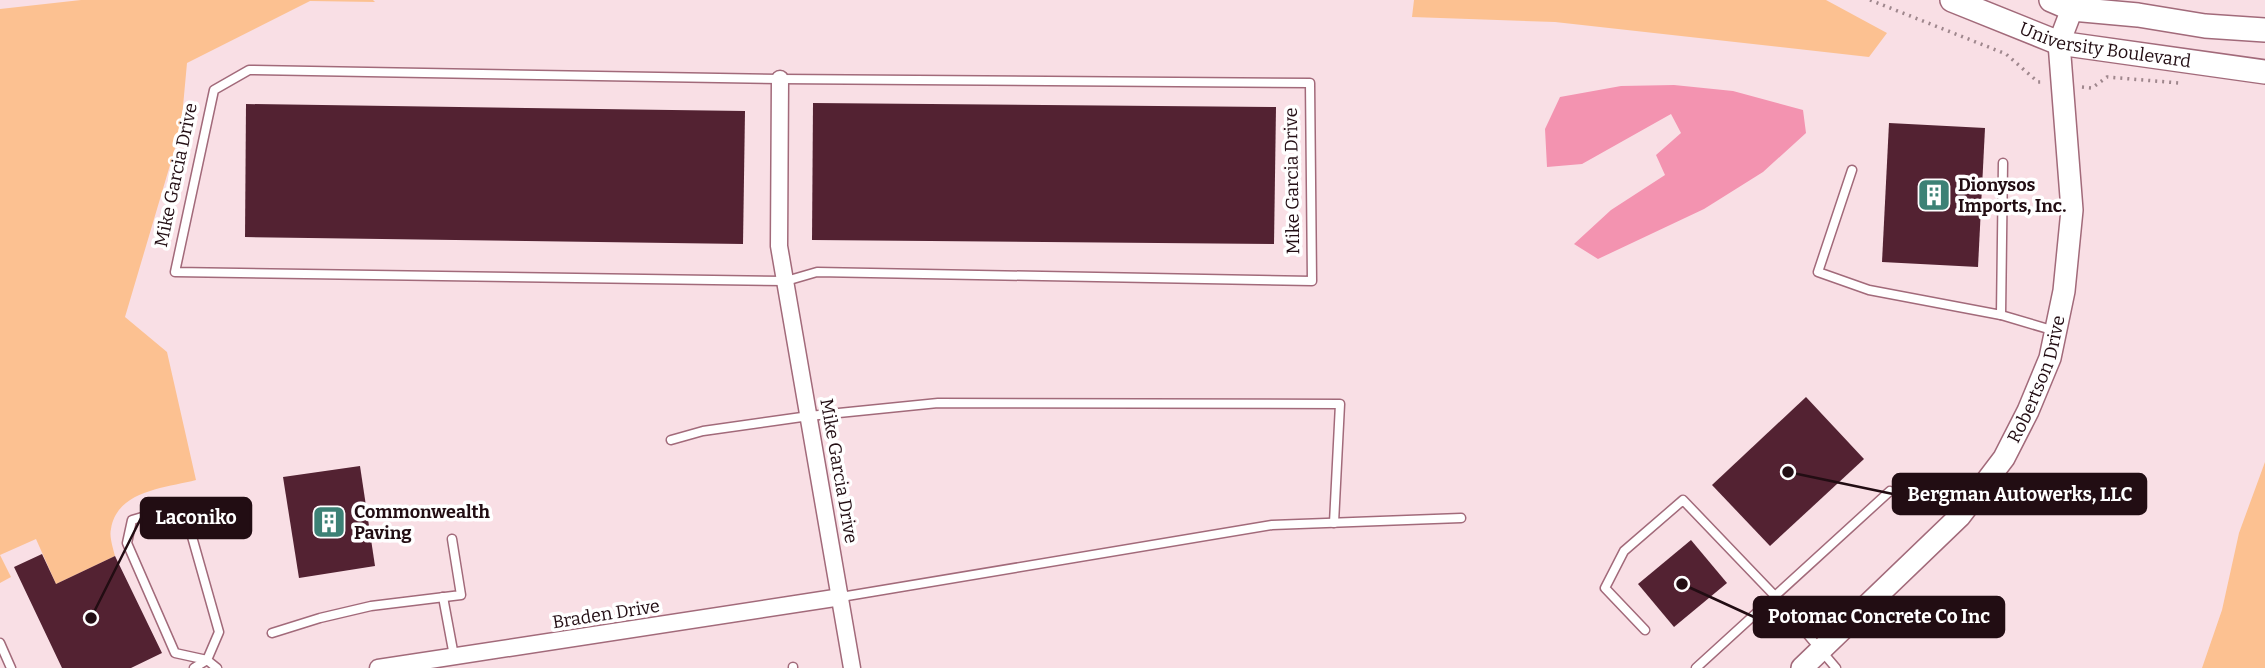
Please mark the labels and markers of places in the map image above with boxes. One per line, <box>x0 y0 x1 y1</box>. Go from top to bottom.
place label: Dionysos Imports, Inc. <box>1958 174 2066 217</box>
building icon: Dionysos Imports, Inc. <box>1915 176 1953 214</box>
callout: Bergman Autowerks, LLC <box>1893 474 2146 514</box>
callout: Laconiko <box>141 498 251 538</box>
place label: Commonwealth Paving <box>354 501 491 544</box>
building icon: Commonwealth Paving <box>310 503 348 541</box>
callout: Potomac Concrete Co Inc <box>1754 597 2004 637</box>

